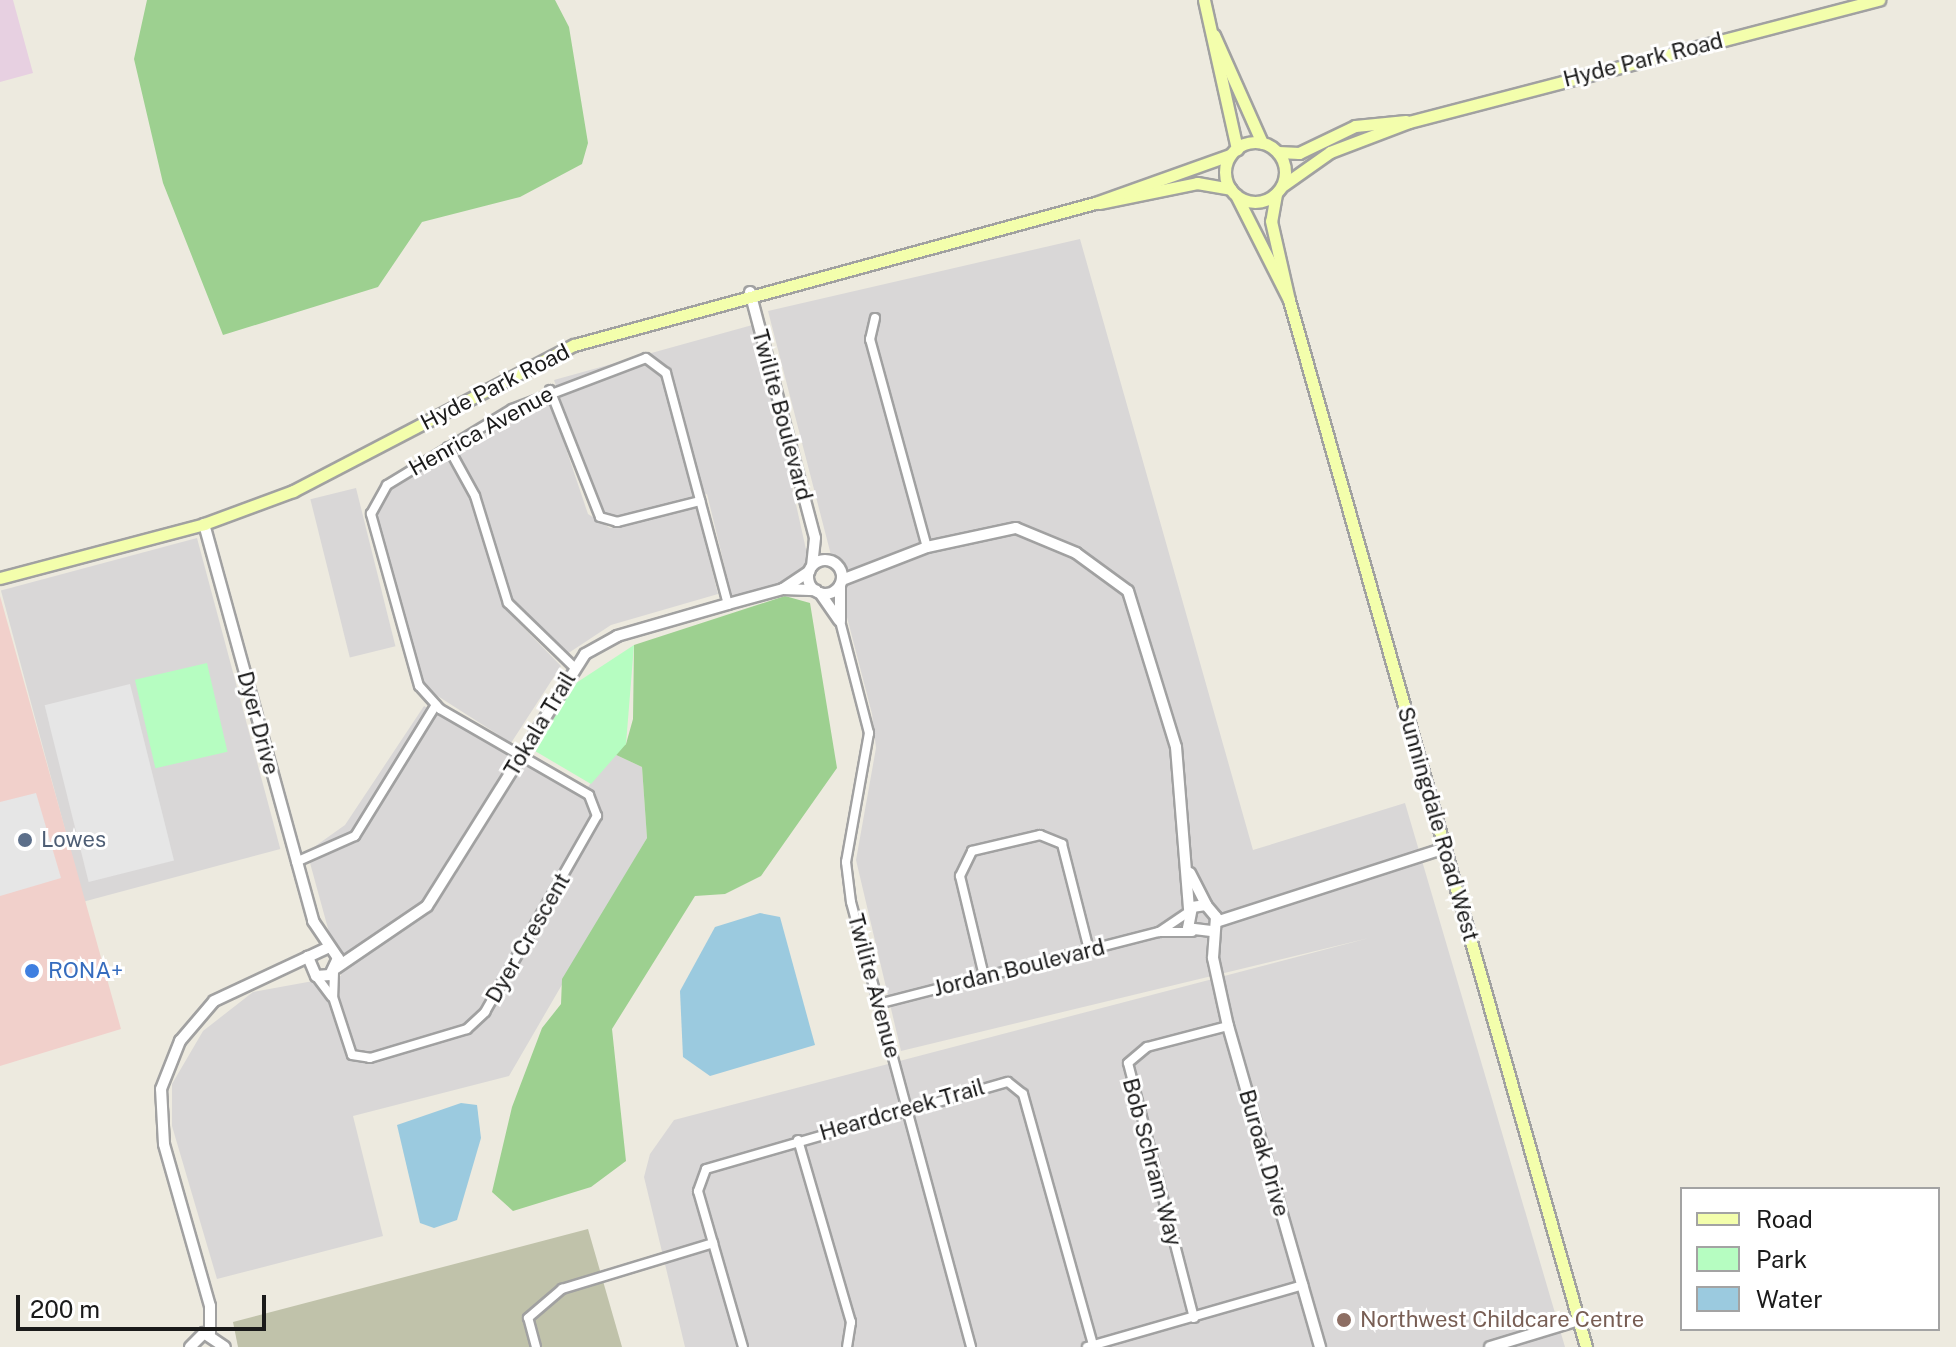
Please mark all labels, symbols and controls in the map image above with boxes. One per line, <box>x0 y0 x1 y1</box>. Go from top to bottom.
street label: Hyde Park Road <box>1560 27 1726 93</box>
street label: Twilite Boulevard <box>746 327 818 503</box>
street label: Hyde Park Road <box>416 338 574 436</box>
street label: Henrica Avenue <box>404 380 558 482</box>
street label: Tokala Trail <box>498 667 582 781</box>
street label: Dyer Drive <box>232 668 284 778</box>
street label: Sunningdale Road West <box>1392 704 1484 944</box>
place label: Lowes <box>41 827 106 853</box>
marker: Lowes <box>16 831 34 849</box>
street label: Dyer Crescent <box>480 868 576 1008</box>
street label: Twilite Avenue <box>842 911 906 1061</box>
street label: Jordan Boulevard <box>931 934 1107 1002</box>
place label: RONA+ <box>48 958 123 984</box>
marker: RONA+ <box>23 962 41 980</box>
street label: Heardcreek Trail <box>816 1074 988 1146</box>
street label: Bob Schram Way <box>1117 1075 1187 1249</box>
street label: Buroak Drive <box>1233 1086 1295 1220</box>
legend <box>1680 1187 1940 1331</box>
text: Road <box>1756 1205 1813 1233</box>
text: Park <box>1756 1245 1807 1273</box>
scale bar <box>20 1279 270 1329</box>
text: Water <box>1756 1285 1823 1313</box>
text: 200 m <box>30 1295 100 1323</box>
place label: Northwest Childcare Centre <box>1360 1307 1644 1333</box>
marker: Northwest Childcare Centre <box>1335 1311 1353 1329</box>

